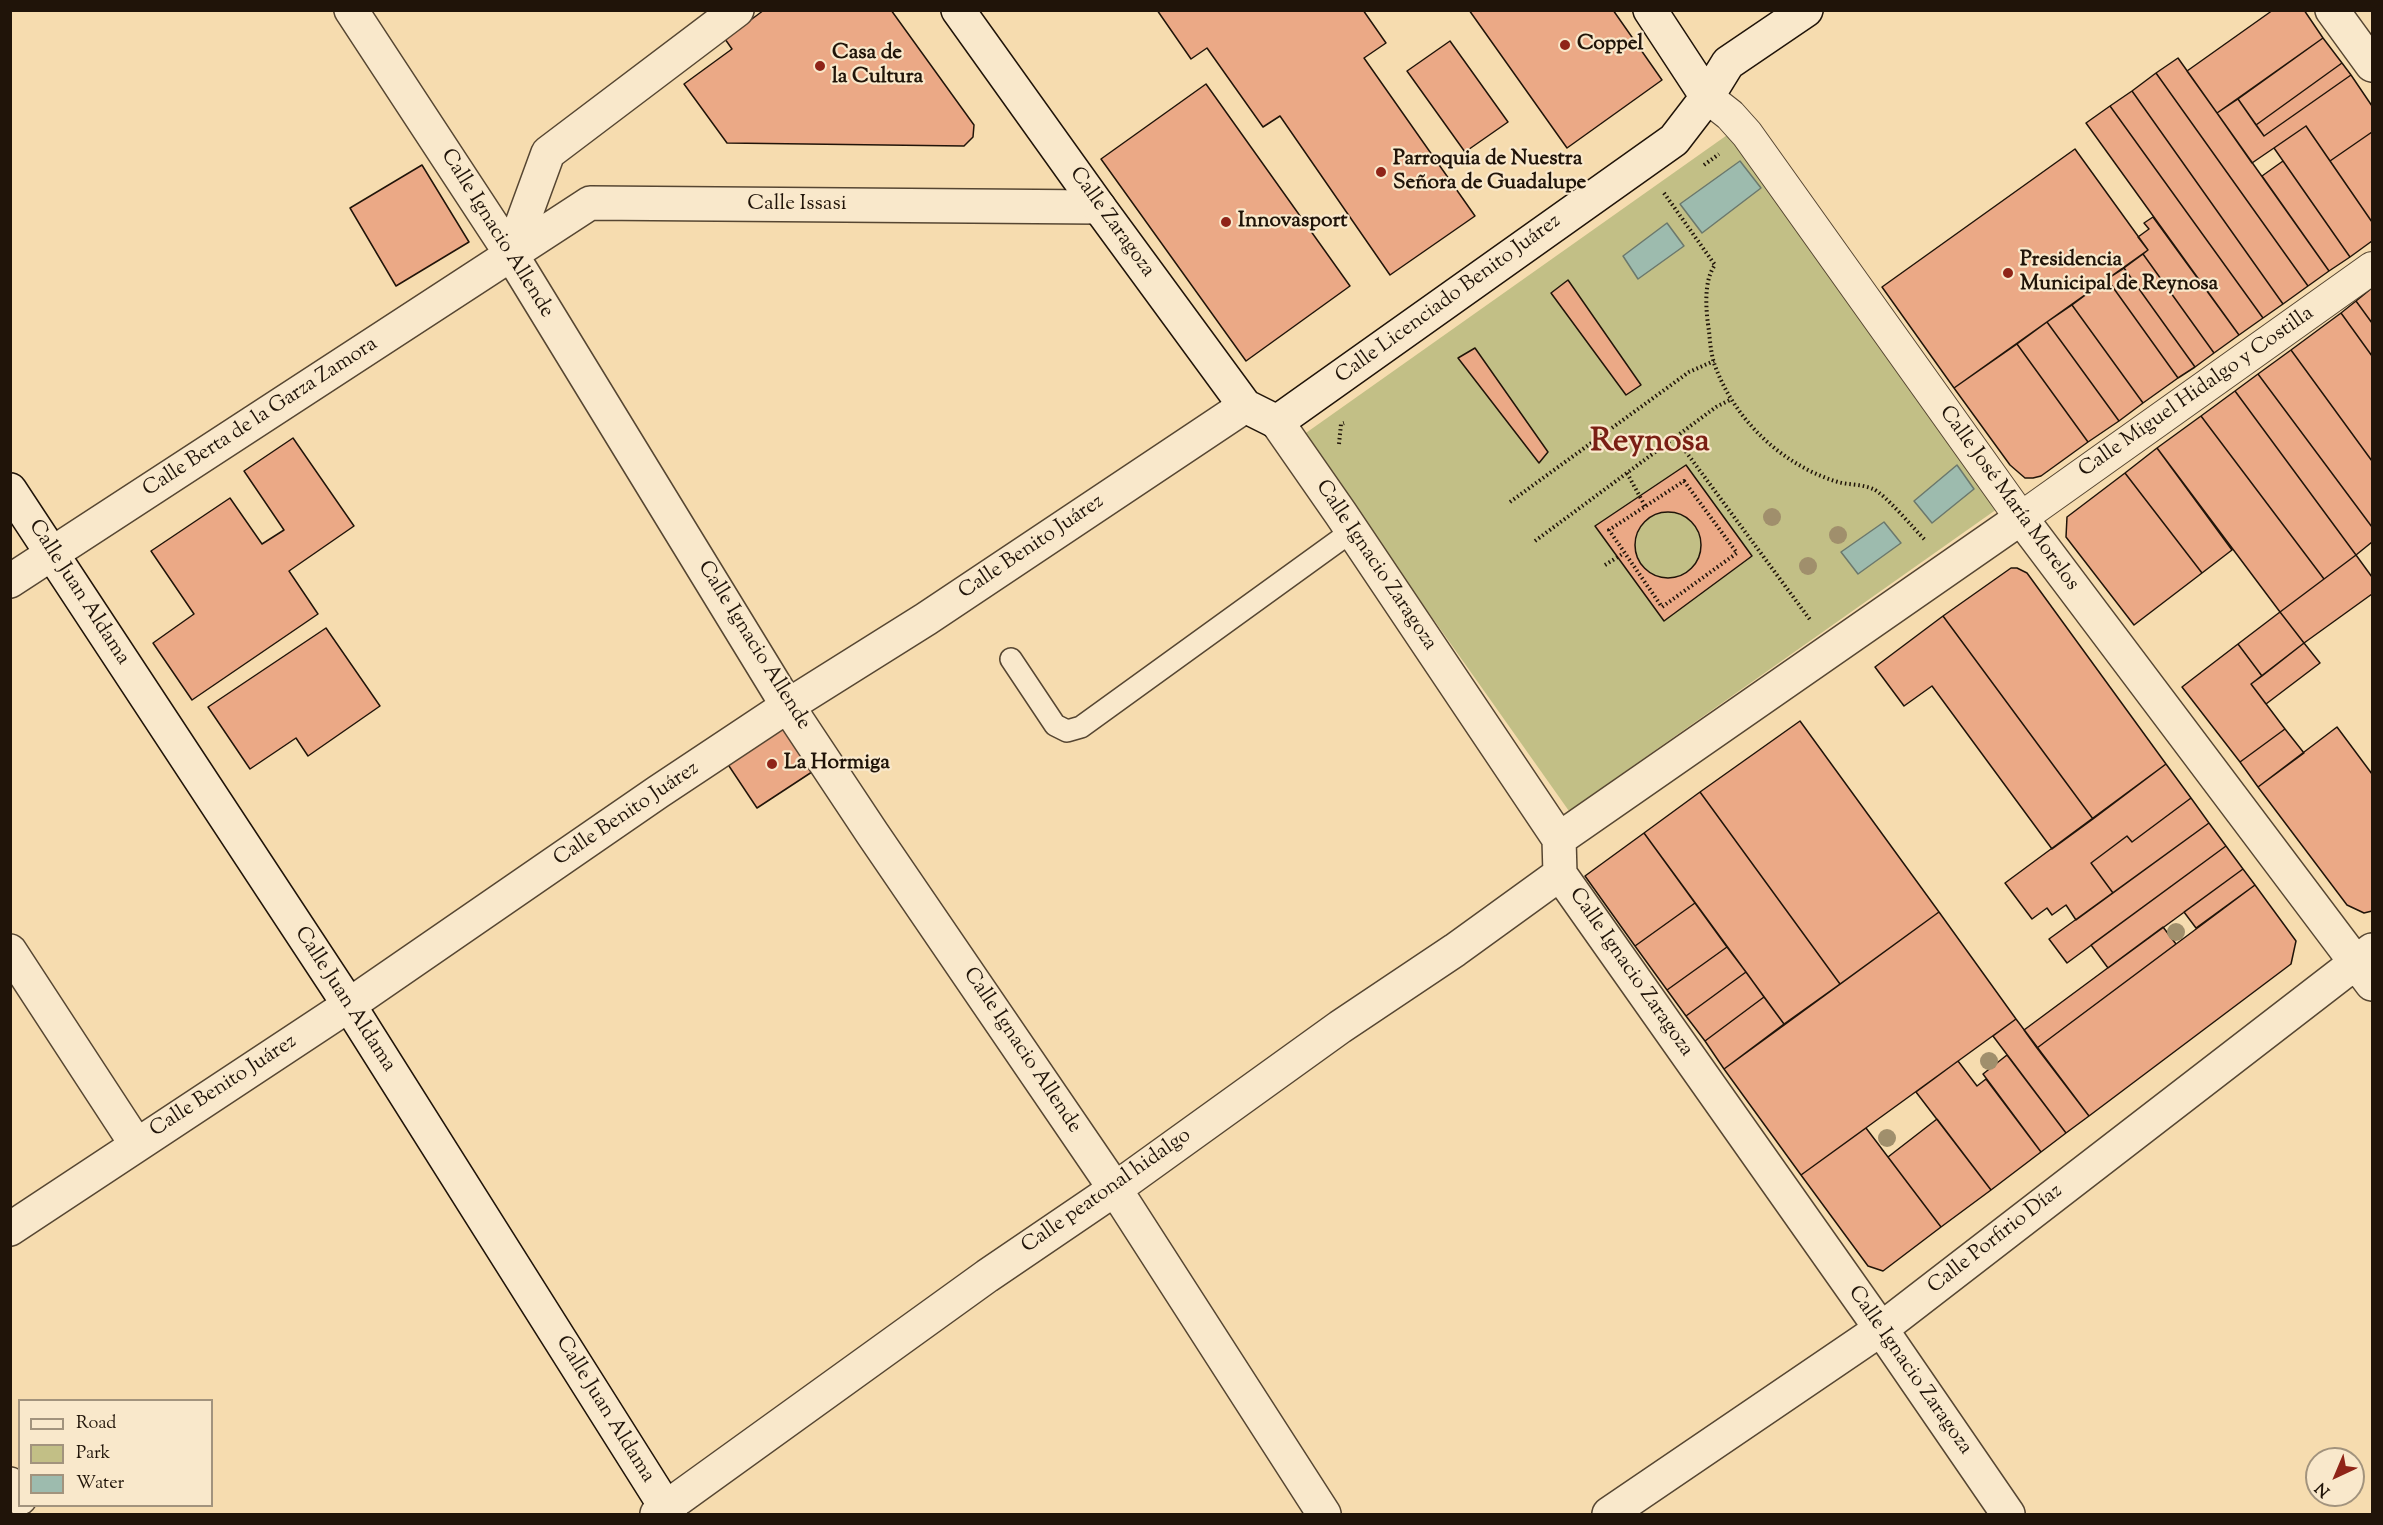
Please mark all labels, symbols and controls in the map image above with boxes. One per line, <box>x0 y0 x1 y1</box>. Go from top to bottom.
place label: Coppel <box>1577 32 1643 58</box>
marker: Coppel <box>1558 38 1572 52</box>
place label: Casa de la Cultura <box>832 41 923 91</box>
marker: Casa de la Cultura <box>813 59 827 73</box>
street label: Calle Ignacio Allende <box>434 145 558 323</box>
place label: Parroquia de Nuestra Señora de Guadalupe <box>1393 147 1586 197</box>
street label: Calle Zaragoza <box>1063 163 1159 283</box>
marker: Parroquia de Nuestra Señora de Guadalupe <box>1374 165 1388 179</box>
street label: Calle Issasi <box>747 192 847 218</box>
place label: Innovasport <box>1238 209 1347 235</box>
street label: Calle Licenciado Benito Juárez <box>1332 210 1566 390</box>
marker: Innovasport <box>1219 215 1233 229</box>
place label: Presidencia Municipal de Reynosa <box>2020 248 2218 298</box>
marker: Presidencia Municipal de Reynosa <box>2001 266 2015 280</box>
street label: Calle Miguel Hidalgo y Costilla <box>2075 302 2319 484</box>
street label: Calle Berta de la Garza Zamora <box>139 333 383 503</box>
street label: Calle José María Morelos <box>1932 402 2084 596</box>
district label: Reynosa <box>1590 424 1710 464</box>
street label: Calle Ignacio Zaragoza <box>1309 476 1441 656</box>
street label: Calle Benito Juárez <box>955 490 1109 606</box>
street label: Calle Juan Aldama <box>22 516 134 670</box>
street label: Calle Ignacio Allende <box>691 557 815 735</box>
place label: La Hormiga <box>784 751 890 777</box>
street label: Calle Benito Juárez <box>550 757 704 873</box>
marker: La Hormiga <box>765 757 779 771</box>
street label: Calle Ignacio Zaragoza <box>1562 884 1698 1062</box>
street label: Calle Juan Aldama <box>288 923 400 1077</box>
street label: Calle Ignacio Allende <box>956 963 1086 1139</box>
street label: Calle Benito Juárez <box>146 1030 302 1144</box>
street label: Calle peatonal hidalgo <box>1017 1124 1197 1260</box>
street label: Calle Porfirio Díaz <box>1924 1180 2068 1300</box>
street label: Calle Ignacio Zaragoza <box>1841 1282 1977 1460</box>
street label: Calle Juan Aldama <box>549 1332 659 1488</box>
legend <box>18 1399 213 1507</box>
text: Road <box>76 1411 116 1437</box>
text: Park <box>76 1441 110 1467</box>
north arrow <box>2305 1447 2365 1507</box>
text: Water <box>76 1471 124 1497</box>
text: N <box>2311 1476 2336 1502</box>

